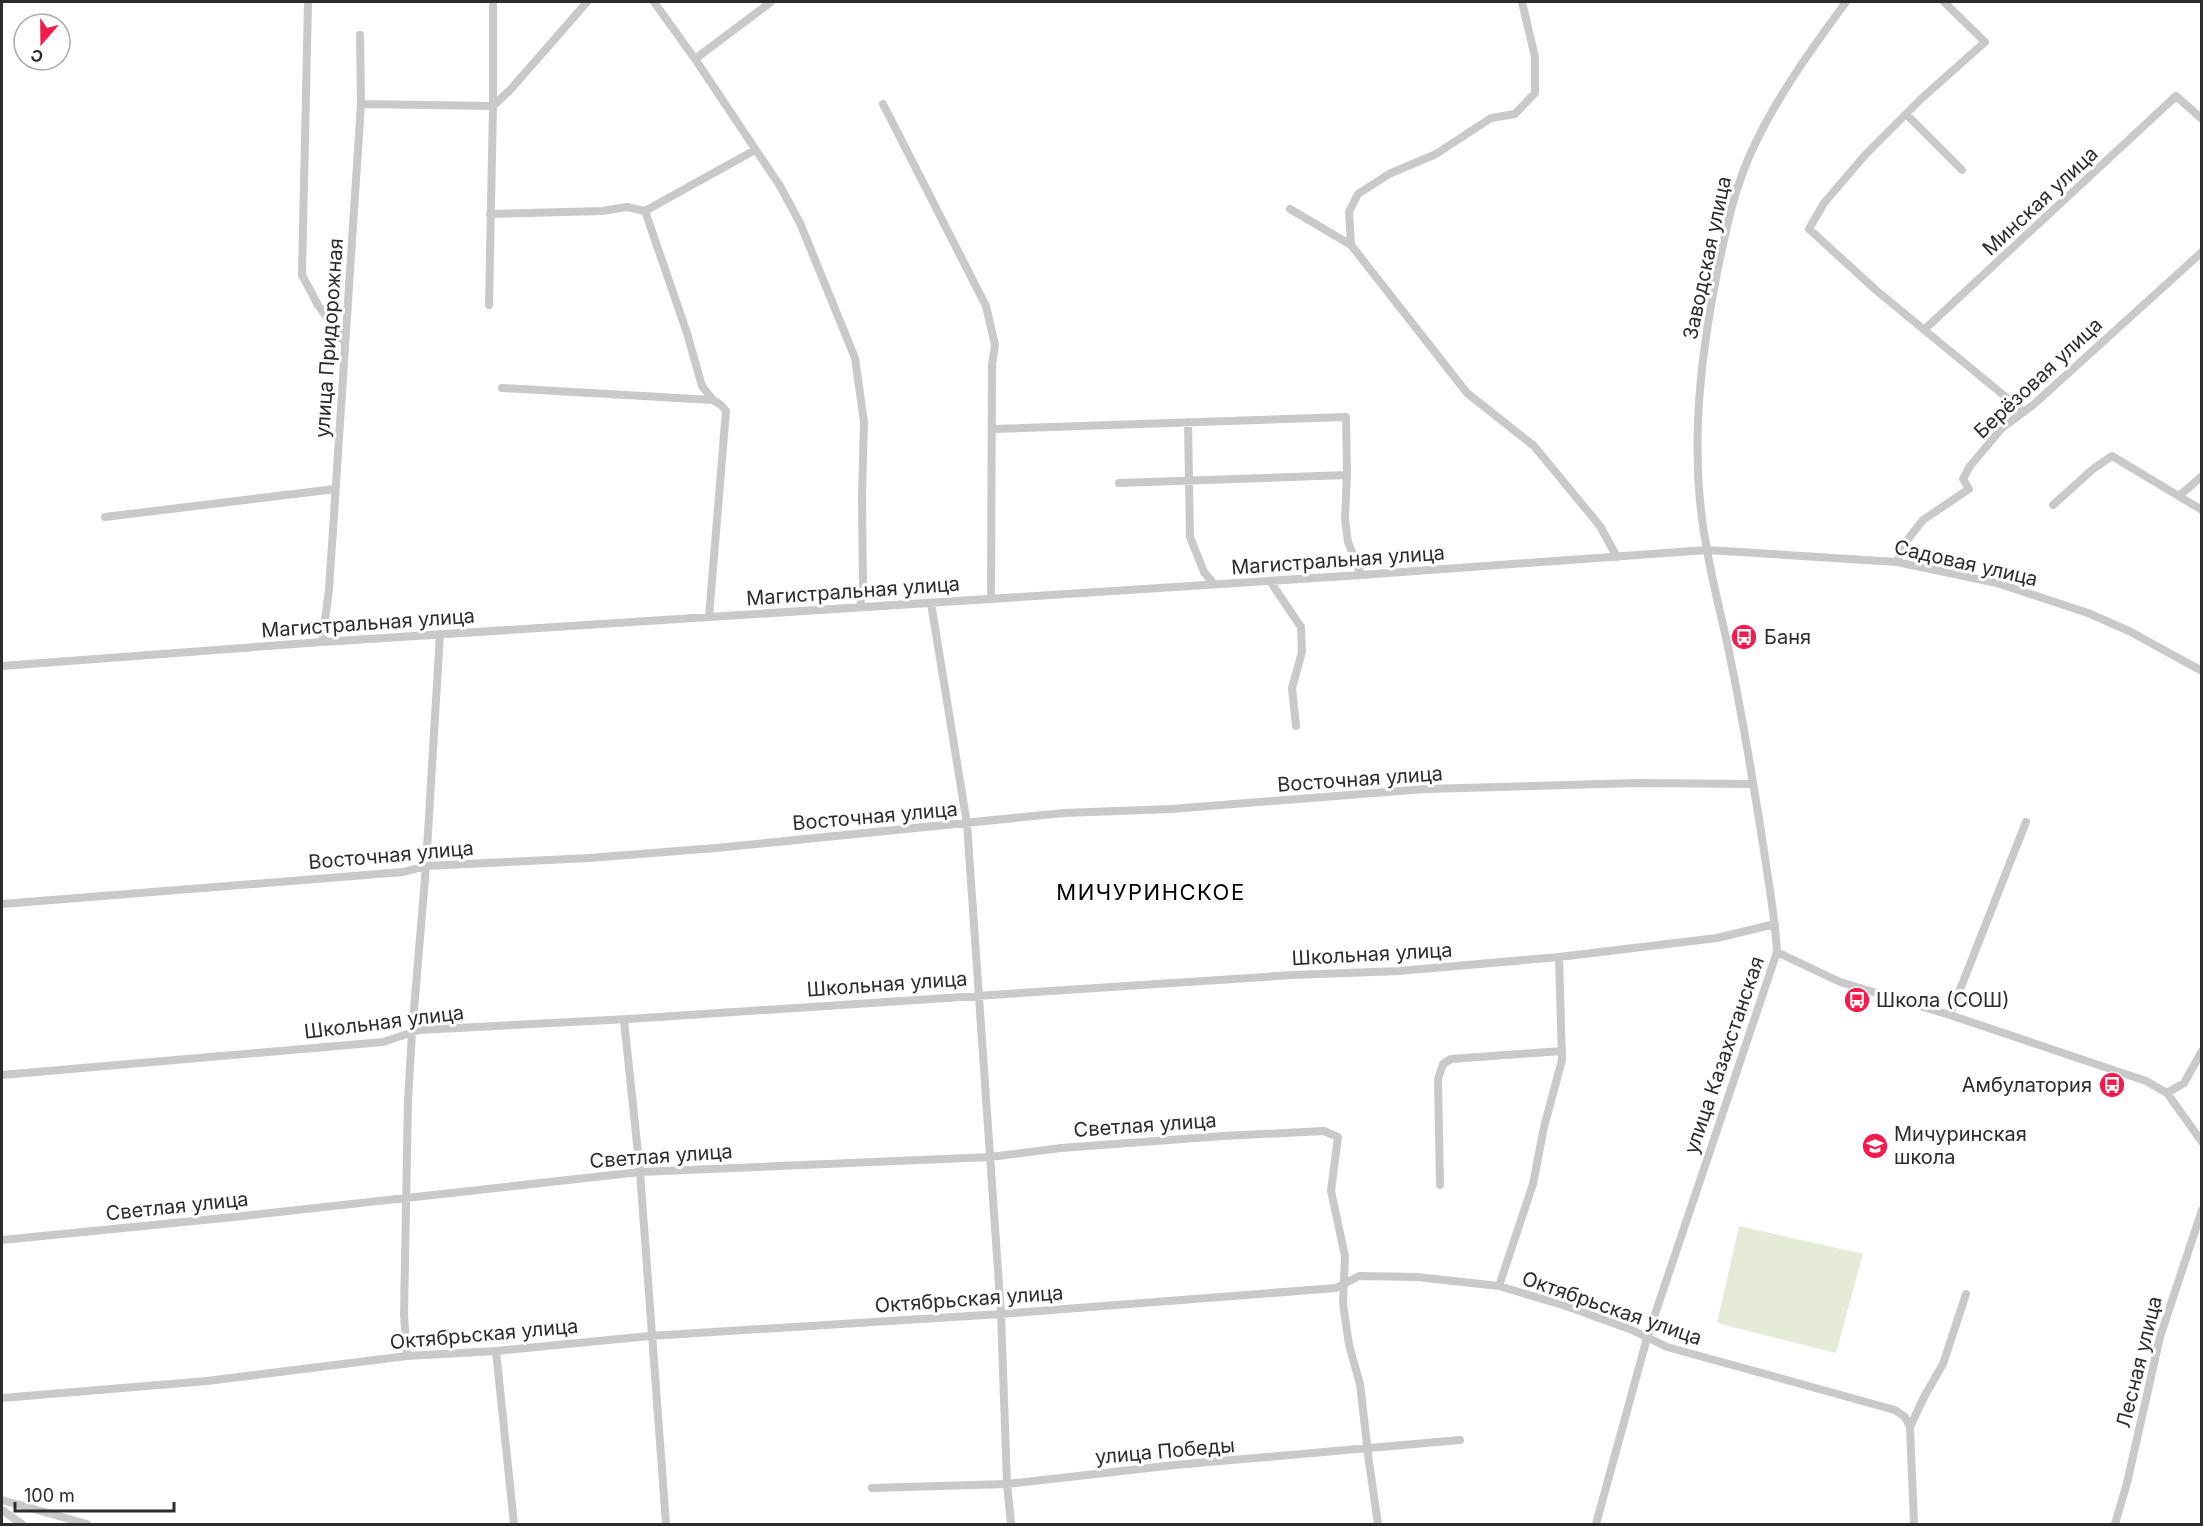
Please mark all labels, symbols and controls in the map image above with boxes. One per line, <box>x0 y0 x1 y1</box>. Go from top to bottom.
north arrow <box>12 12 72 72</box>
text: С <box>28 45 46 68</box>
street label: Минская улица <box>1977 141 2103 261</box>
street label: Заводская улица <box>1678 174 1736 342</box>
street label: улица Придорожная <box>310 237 348 439</box>
street label: Берёзовая улица <box>1969 312 2107 444</box>
street label: Садовая улица <box>1892 535 2040 591</box>
street label: Магистральная улица <box>1230 541 1446 579</box>
street label: Магистральная улица <box>745 572 961 610</box>
street label: Магистральная улица <box>260 604 476 642</box>
bus stop icon: Баня <box>1729 622 1759 652</box>
place label: Баня <box>1764 625 1811 649</box>
street label: Восточная улица <box>1276 761 1444 797</box>
street label: Восточная улица <box>791 797 959 835</box>
street label: Восточная улица <box>307 836 475 874</box>
district label: МИЧУРИНСКОЕ <box>1056 879 1246 905</box>
street label: Школьная улица <box>1291 938 1453 970</box>
street label: улица Казахстанская <box>1679 953 1769 1157</box>
street label: Школьная улица <box>806 966 968 1002</box>
bus stop icon: Школа (СОШ) <box>1842 985 1872 1015</box>
place label: Школа (СОШ) <box>1876 988 2010 1012</box>
street label: Школьная улица <box>303 1000 465 1044</box>
bus stop icon: Амбулатория <box>2097 1070 2127 1100</box>
place label: Амбулатория <box>1962 1073 2092 1097</box>
street label: Светлая улица <box>1073 1108 1217 1142</box>
place label: Мичуринская школа <box>1894 1122 2027 1169</box>
school or university icon: Мичуринская школа <box>1860 1131 1890 1161</box>
street label: Светлая улица <box>589 1139 733 1173</box>
street label: Светлая улица <box>105 1187 249 1225</box>
street label: Октябрьская улица <box>1519 1266 1705 1350</box>
street label: Октябрьская улица <box>874 1280 1064 1318</box>
street label: Лесная улица <box>2111 1294 2167 1430</box>
street label: Октябрьская улица <box>389 1314 579 1354</box>
street label: улица Победы <box>1094 1433 1236 1469</box>
scale bar <box>15 1475 174 1513</box>
text: 100 m <box>24 1485 75 1506</box>

